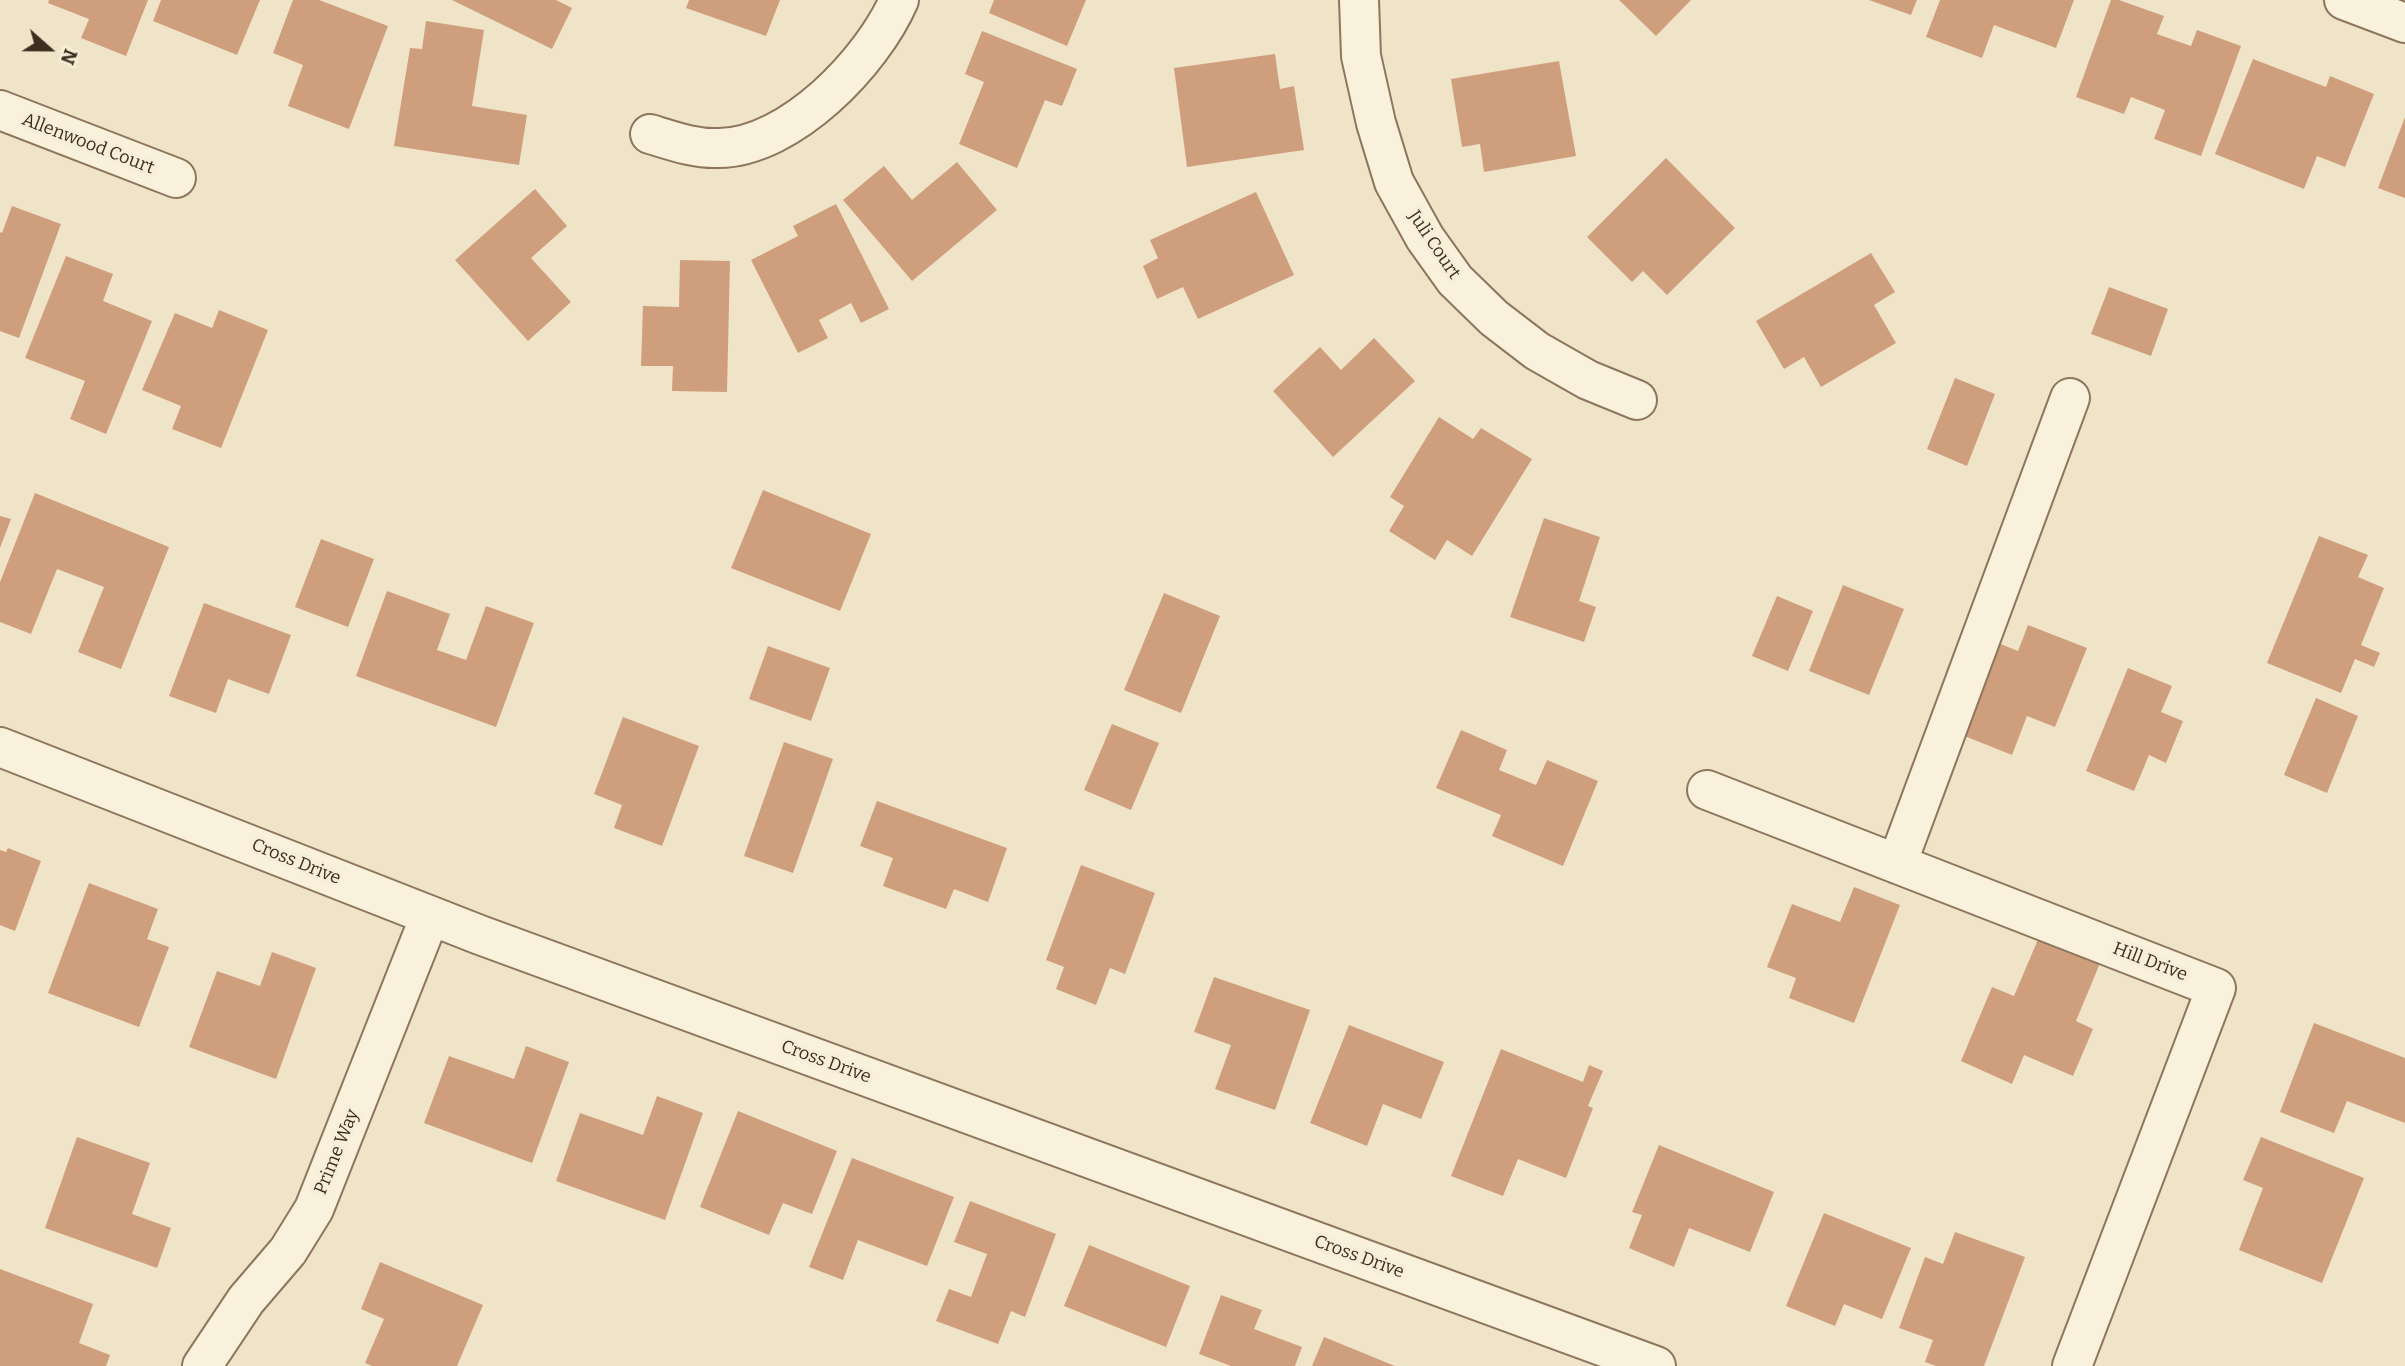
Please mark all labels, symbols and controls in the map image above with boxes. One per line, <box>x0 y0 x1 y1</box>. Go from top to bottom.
north arrow <box>14 14 84 84</box>
text: N <box>56 46 82 68</box>
street label: Allenwood Court <box>19 109 157 179</box>
street label: Juli Court <box>1403 207 1465 283</box>
street label: Cross Drive <box>248 834 344 890</box>
street label: Hill Drive <box>2110 938 2190 986</box>
street label: Cross Drive <box>778 1036 874 1088</box>
street label: Prime Way <box>310 1106 364 1198</box>
street label: Cross Drive <box>1311 1231 1407 1283</box>

